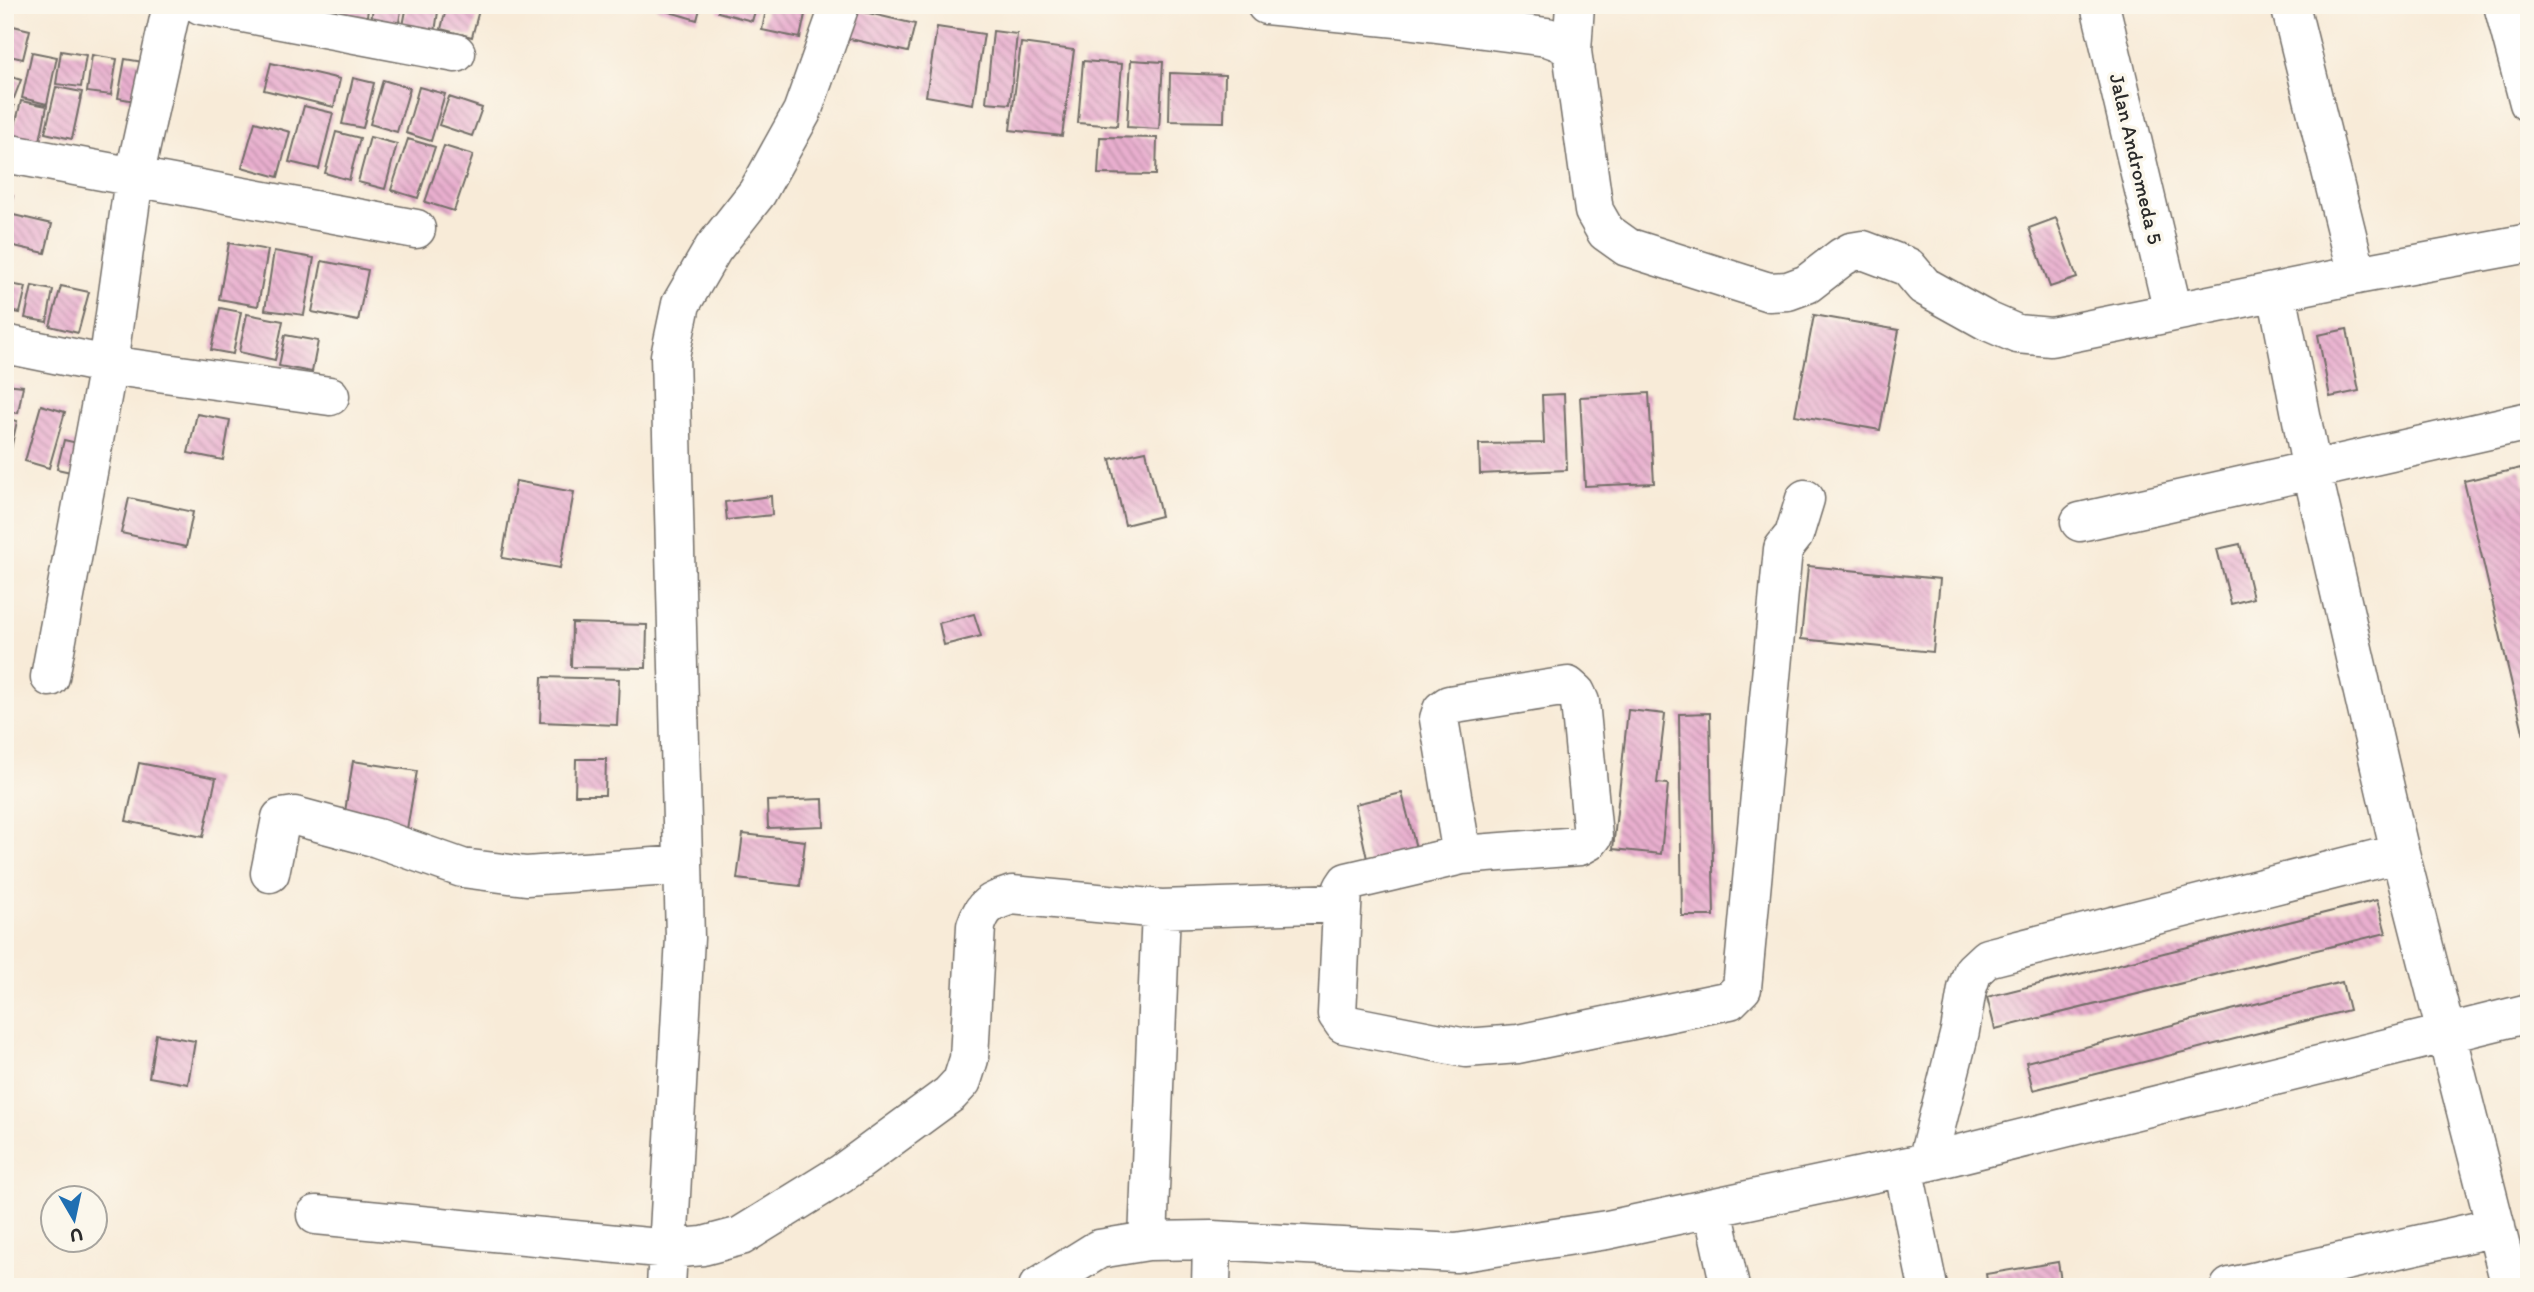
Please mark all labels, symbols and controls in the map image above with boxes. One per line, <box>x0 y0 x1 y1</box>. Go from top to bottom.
street label: Jalan Andromeda 5 <box>2105 71 2168 247</box>
north arrow <box>38 1184 108 1254</box>
text: U <box>69 1223 85 1248</box>

